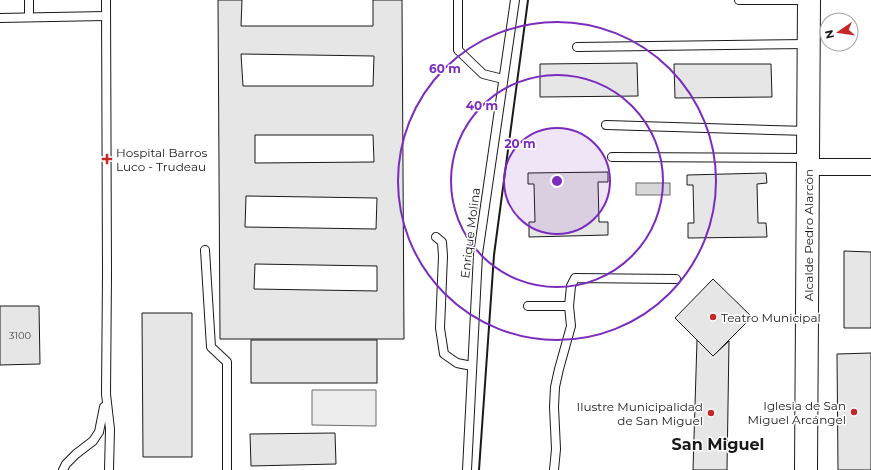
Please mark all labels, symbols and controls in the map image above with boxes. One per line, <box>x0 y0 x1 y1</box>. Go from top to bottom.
north arrow <box>819 12 859 52</box>
text: N <box>821 28 837 40</box>
text: 60 m <box>429 61 461 76</box>
text: 40 m <box>466 98 498 113</box>
text: 20 m <box>504 136 536 151</box>
place label: Hospital Barros Luco - Trudeau <box>116 145 208 174</box>
marker: Hospital Barros Luco - Trudeau <box>101 153 113 165</box>
street label: Alcalde Pedro Alarcón <box>801 169 816 301</box>
centre of rings <box>550 174 564 188</box>
street label: Enrique Molina <box>457 187 483 279</box>
place label: Teatro Municipal <box>721 310 821 325</box>
marker: Teatro Municipal <box>708 312 718 322</box>
house number: 3100 <box>9 329 32 342</box>
place label: Iglesia de San Miguel Arcángel <box>748 398 846 427</box>
place label: Ilustre Municipalidad de San Miguel <box>577 399 703 428</box>
marker: Iglesia de San Miguel Arcángel <box>849 407 859 417</box>
marker: Ilustre Municipalidad de San Miguel <box>706 408 716 418</box>
district label: San Miguel <box>672 435 764 454</box>

